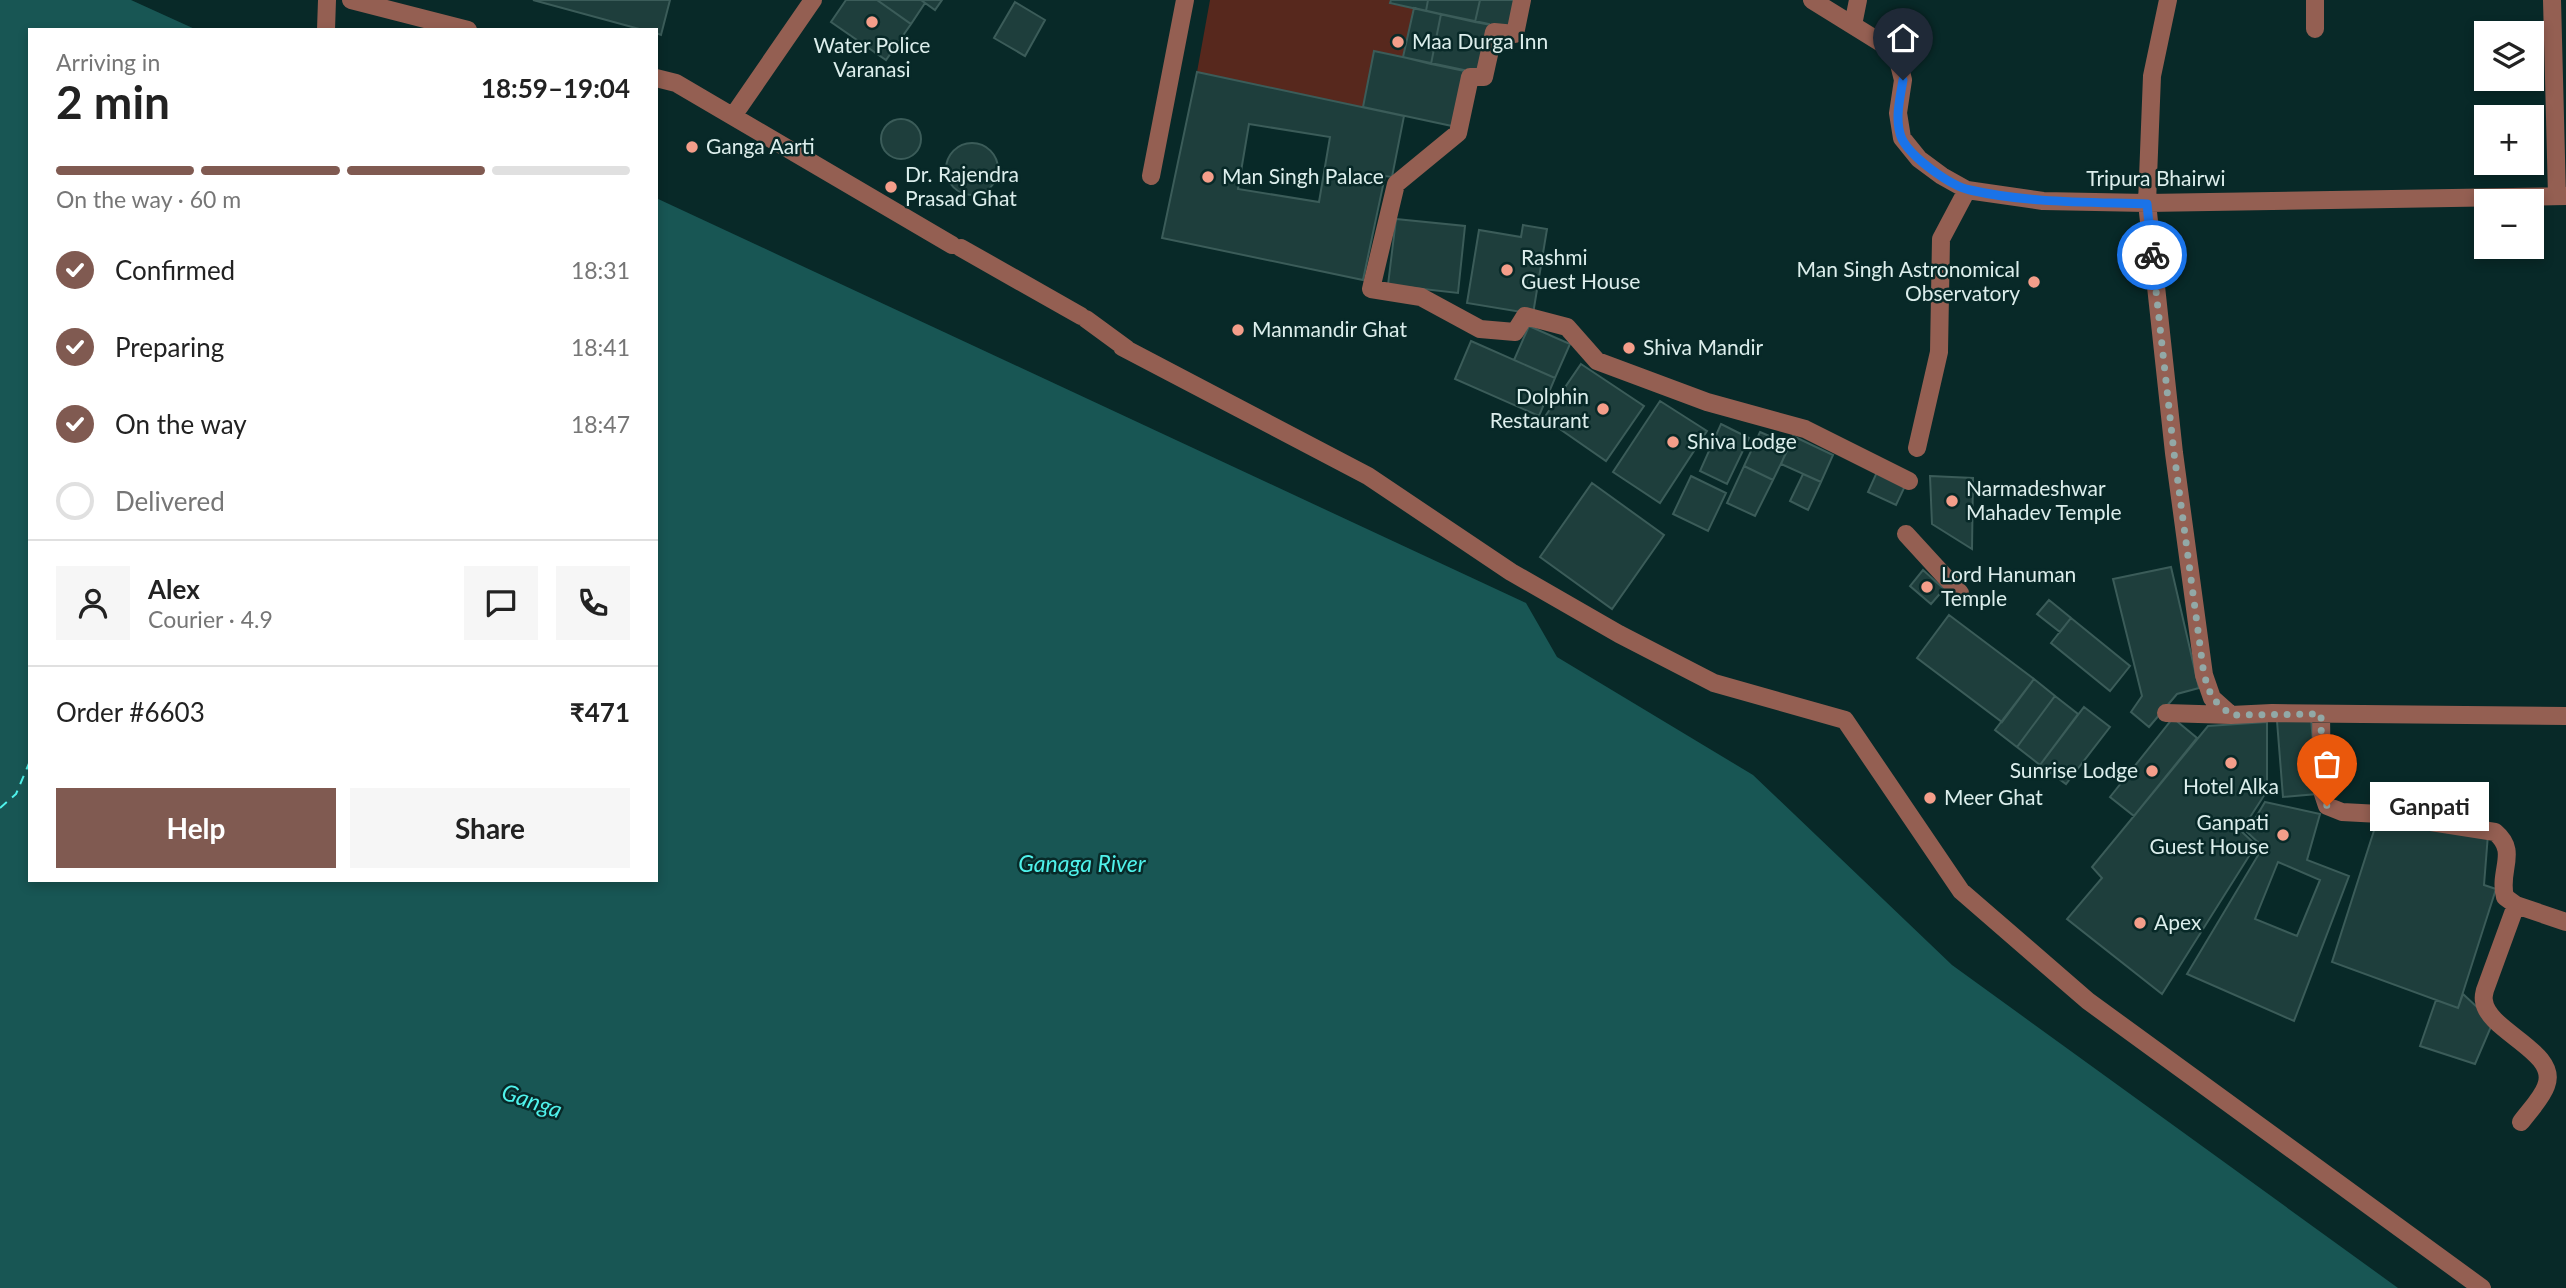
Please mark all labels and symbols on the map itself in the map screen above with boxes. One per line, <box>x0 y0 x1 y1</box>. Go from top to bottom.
pin <box>1873 8 1933 80</box>
marker: Water Police Varanasi <box>864 14 880 30</box>
place label: Maa Durga Inn <box>1412 28 1548 53</box>
place label: Water Police Varanasi <box>814 32 930 81</box>
marker: Maa Durga Inn <box>1390 34 1406 50</box>
place label: Ganga Aarti <box>706 133 815 158</box>
marker: Ganga Aarti <box>684 139 700 155</box>
place label: Dr. Rajendra Prasad Ghat <box>905 161 1019 210</box>
place label: Man Singh Palace <box>1222 163 1384 188</box>
street label: Tripura Bhairwi <box>2086 165 2226 190</box>
marker: Man Singh Palace <box>1200 169 1216 185</box>
marker: Dr. Rajendra Prasad Ghat <box>883 179 899 195</box>
courier <box>2117 220 2187 290</box>
place label: Rashmi Guest House <box>1521 244 1640 293</box>
place label: Man Singh Astronomical Observatory <box>1797 256 2020 305</box>
marker: Rashmi Guest House <box>1499 262 1515 278</box>
marker: Man Singh Astronomical Observatory <box>2026 274 2042 290</box>
place label: Manmandir Ghat <box>1252 316 1407 341</box>
marker: Manmandir Ghat <box>1230 322 1246 338</box>
place label: Shiva Mandir <box>1643 334 1764 359</box>
marker: Shiva Mandir <box>1621 340 1637 356</box>
place label: Dolphin Restaurant <box>1490 383 1589 432</box>
marker: Dolphin Restaurant <box>1595 401 1611 417</box>
place label: Shiva Lodge <box>1687 428 1797 453</box>
marker: Shiva Lodge <box>1665 434 1681 450</box>
place label: Narmadeshwar Mahadev Temple <box>1966 475 2121 524</box>
marker: Narmadeshwar Mahadev Temple <box>1944 493 1960 509</box>
place label: Lord Hanuman Temple <box>1941 561 2076 610</box>
marker: Lord Hanuman Temple <box>1919 579 1935 595</box>
pin <box>2297 734 2357 806</box>
marker: Hotel Alka <box>2223 755 2239 771</box>
place label: Sunrise Lodge <box>2010 757 2138 782</box>
marker: Sunrise Lodge <box>2144 763 2160 779</box>
place label: Hotel Alka <box>2183 773 2279 798</box>
callout: Ganpati <box>2369 782 2488 830</box>
place label: Meer Ghat <box>1944 784 2043 809</box>
marker: Meer Ghat <box>1922 790 1938 806</box>
place label: Ganpati Guest House <box>2150 809 2269 858</box>
marker: Ganpati Guest House <box>2275 827 2291 843</box>
water label: Ganaga River <box>1018 849 1147 877</box>
place label: Apex <box>2154 909 2202 934</box>
marker: Apex <box>2132 915 2148 931</box>
water label: Ganga <box>498 1077 566 1123</box>

